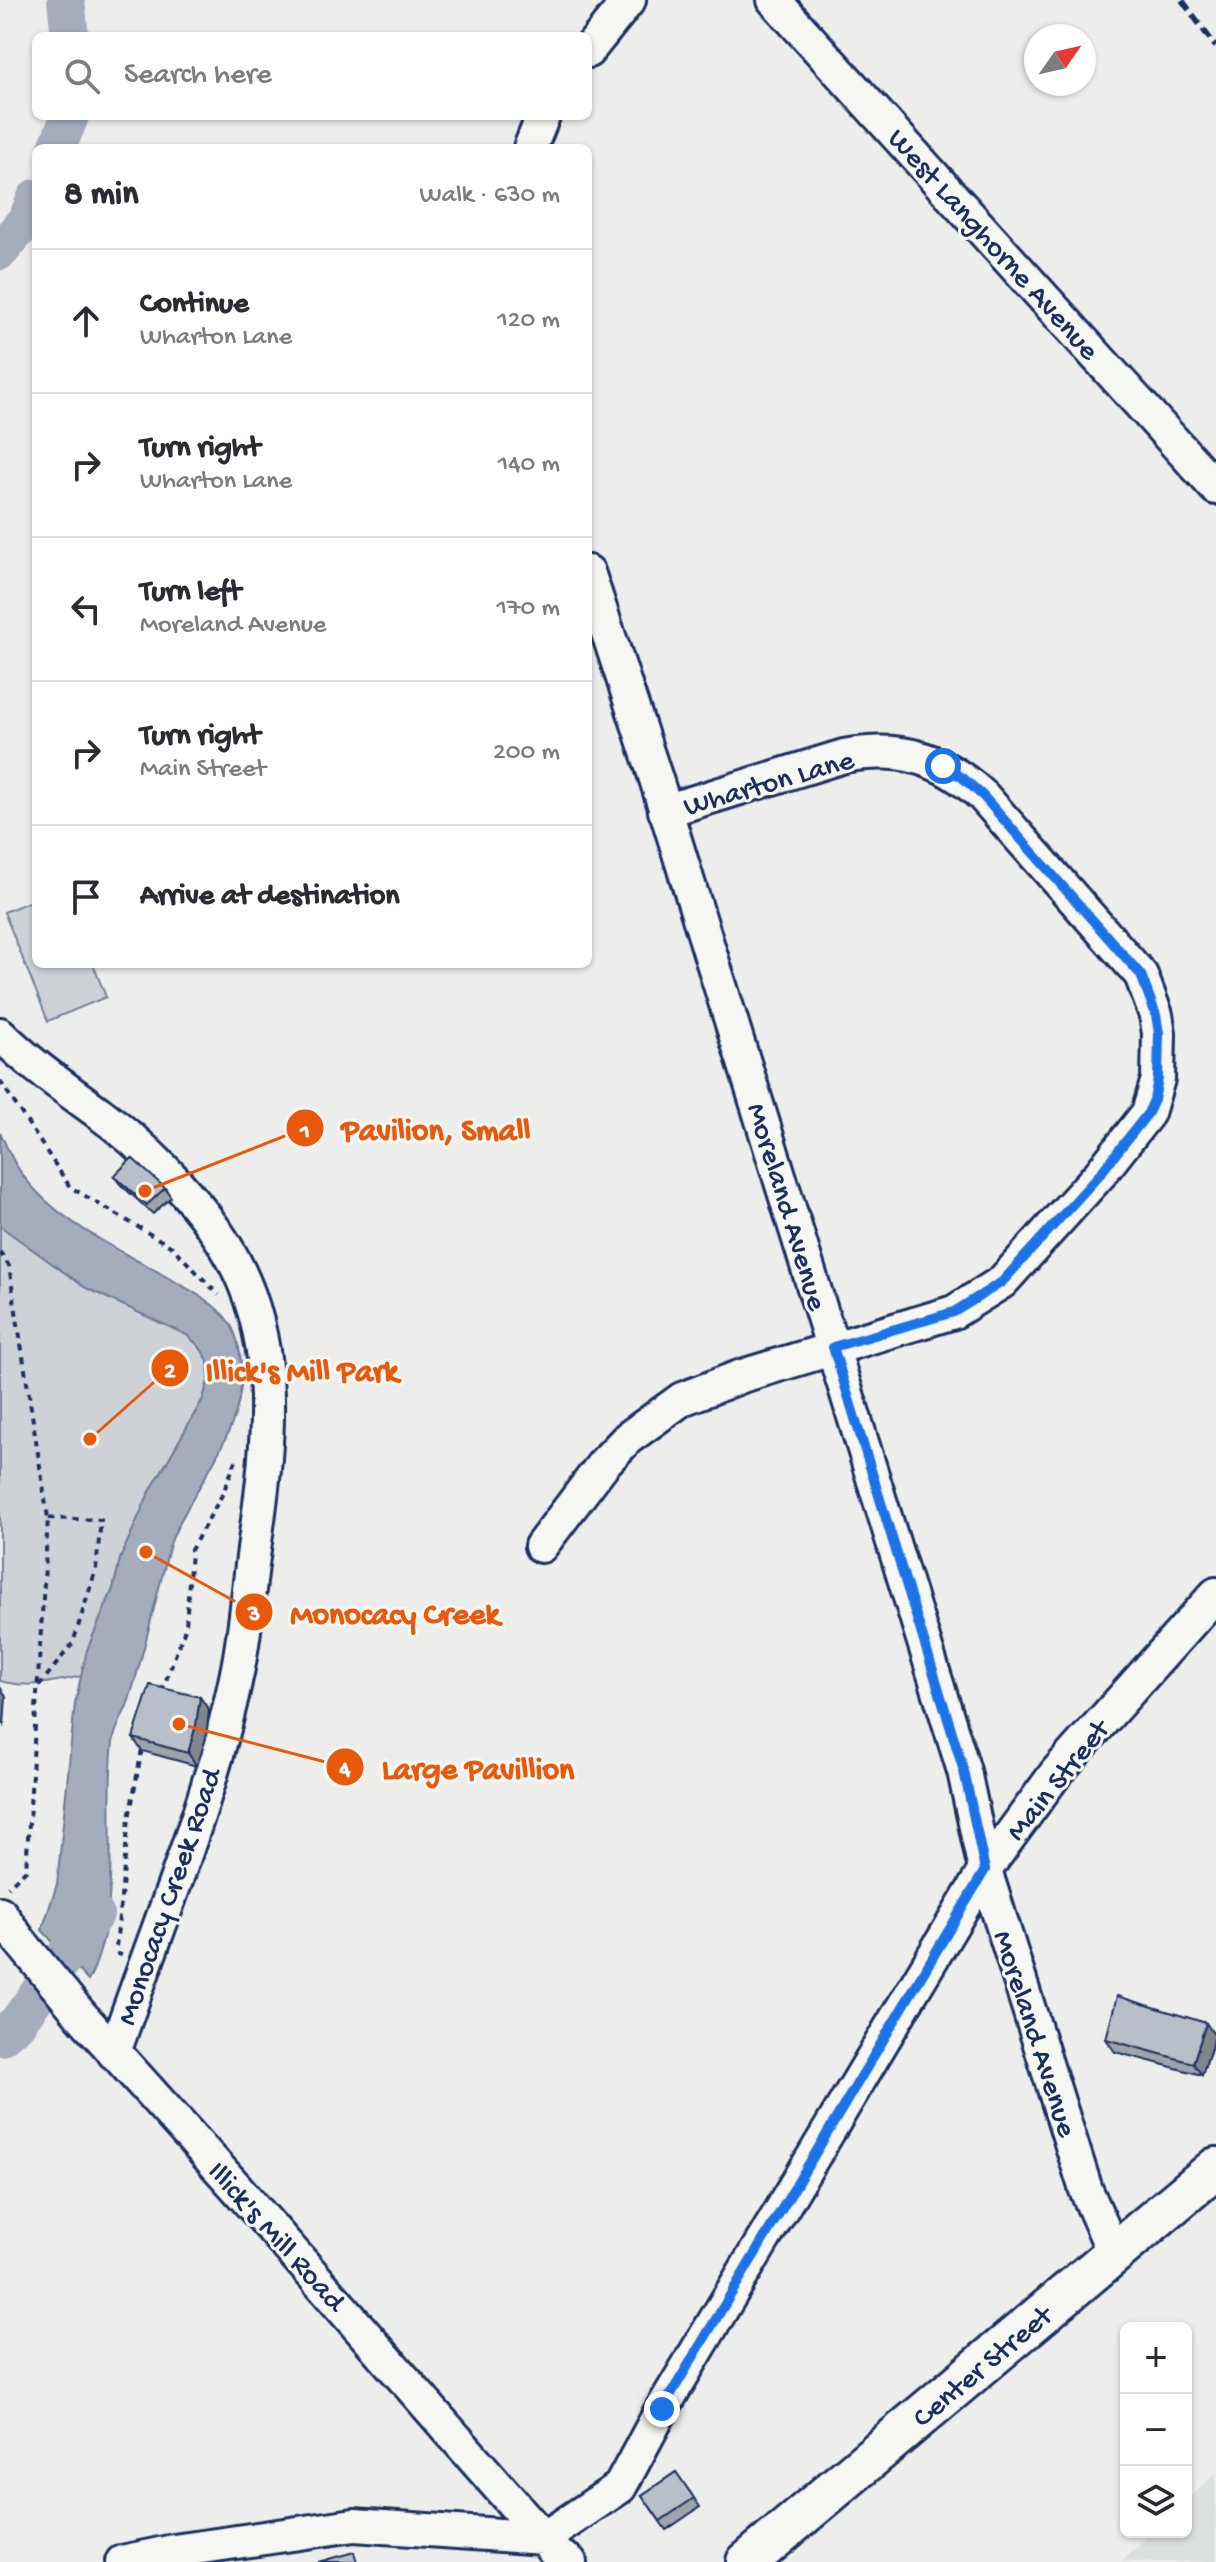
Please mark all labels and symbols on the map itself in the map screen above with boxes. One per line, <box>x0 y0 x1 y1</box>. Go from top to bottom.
north arrow <box>1024 24 1096 96</box>
street label: West Langhorne Avenue <box>878 123 1105 369</box>
street label: Wharton Lane <box>680 744 859 826</box>
route start <box>925 748 961 784</box>
street label: Moreland Avenue <box>737 1099 833 1316</box>
callout: Pavilion, Small <box>285 1100 547 1156</box>
text: Pavilion, Small <box>339 1114 531 1152</box>
text: 1 <box>299 1118 310 1147</box>
callout: Illick's Mill Park <box>150 1340 415 1396</box>
text: Illick's Mill Park <box>205 1355 402 1393</box>
text: 2 <box>164 1358 176 1387</box>
callout: Monocacy Creek <box>234 1584 515 1640</box>
text: Monocacy Creek <box>290 1598 503 1636</box>
text: 3 <box>247 1601 260 1630</box>
street label: Main Street <box>1000 1712 1121 1849</box>
callout: Large Pavillion <box>325 1739 590 1795</box>
text: Large Pavillion <box>382 1753 575 1791</box>
text: 4 <box>338 1756 351 1785</box>
street label: Monocacy Creek Road <box>111 1762 232 2030</box>
street label: Moreland Avenue <box>983 1927 1083 2142</box>
street label: Illick's Mill Road <box>198 2156 353 2322</box>
street label: Center Street <box>907 2298 1063 2437</box>
route end <box>644 2391 680 2427</box>

